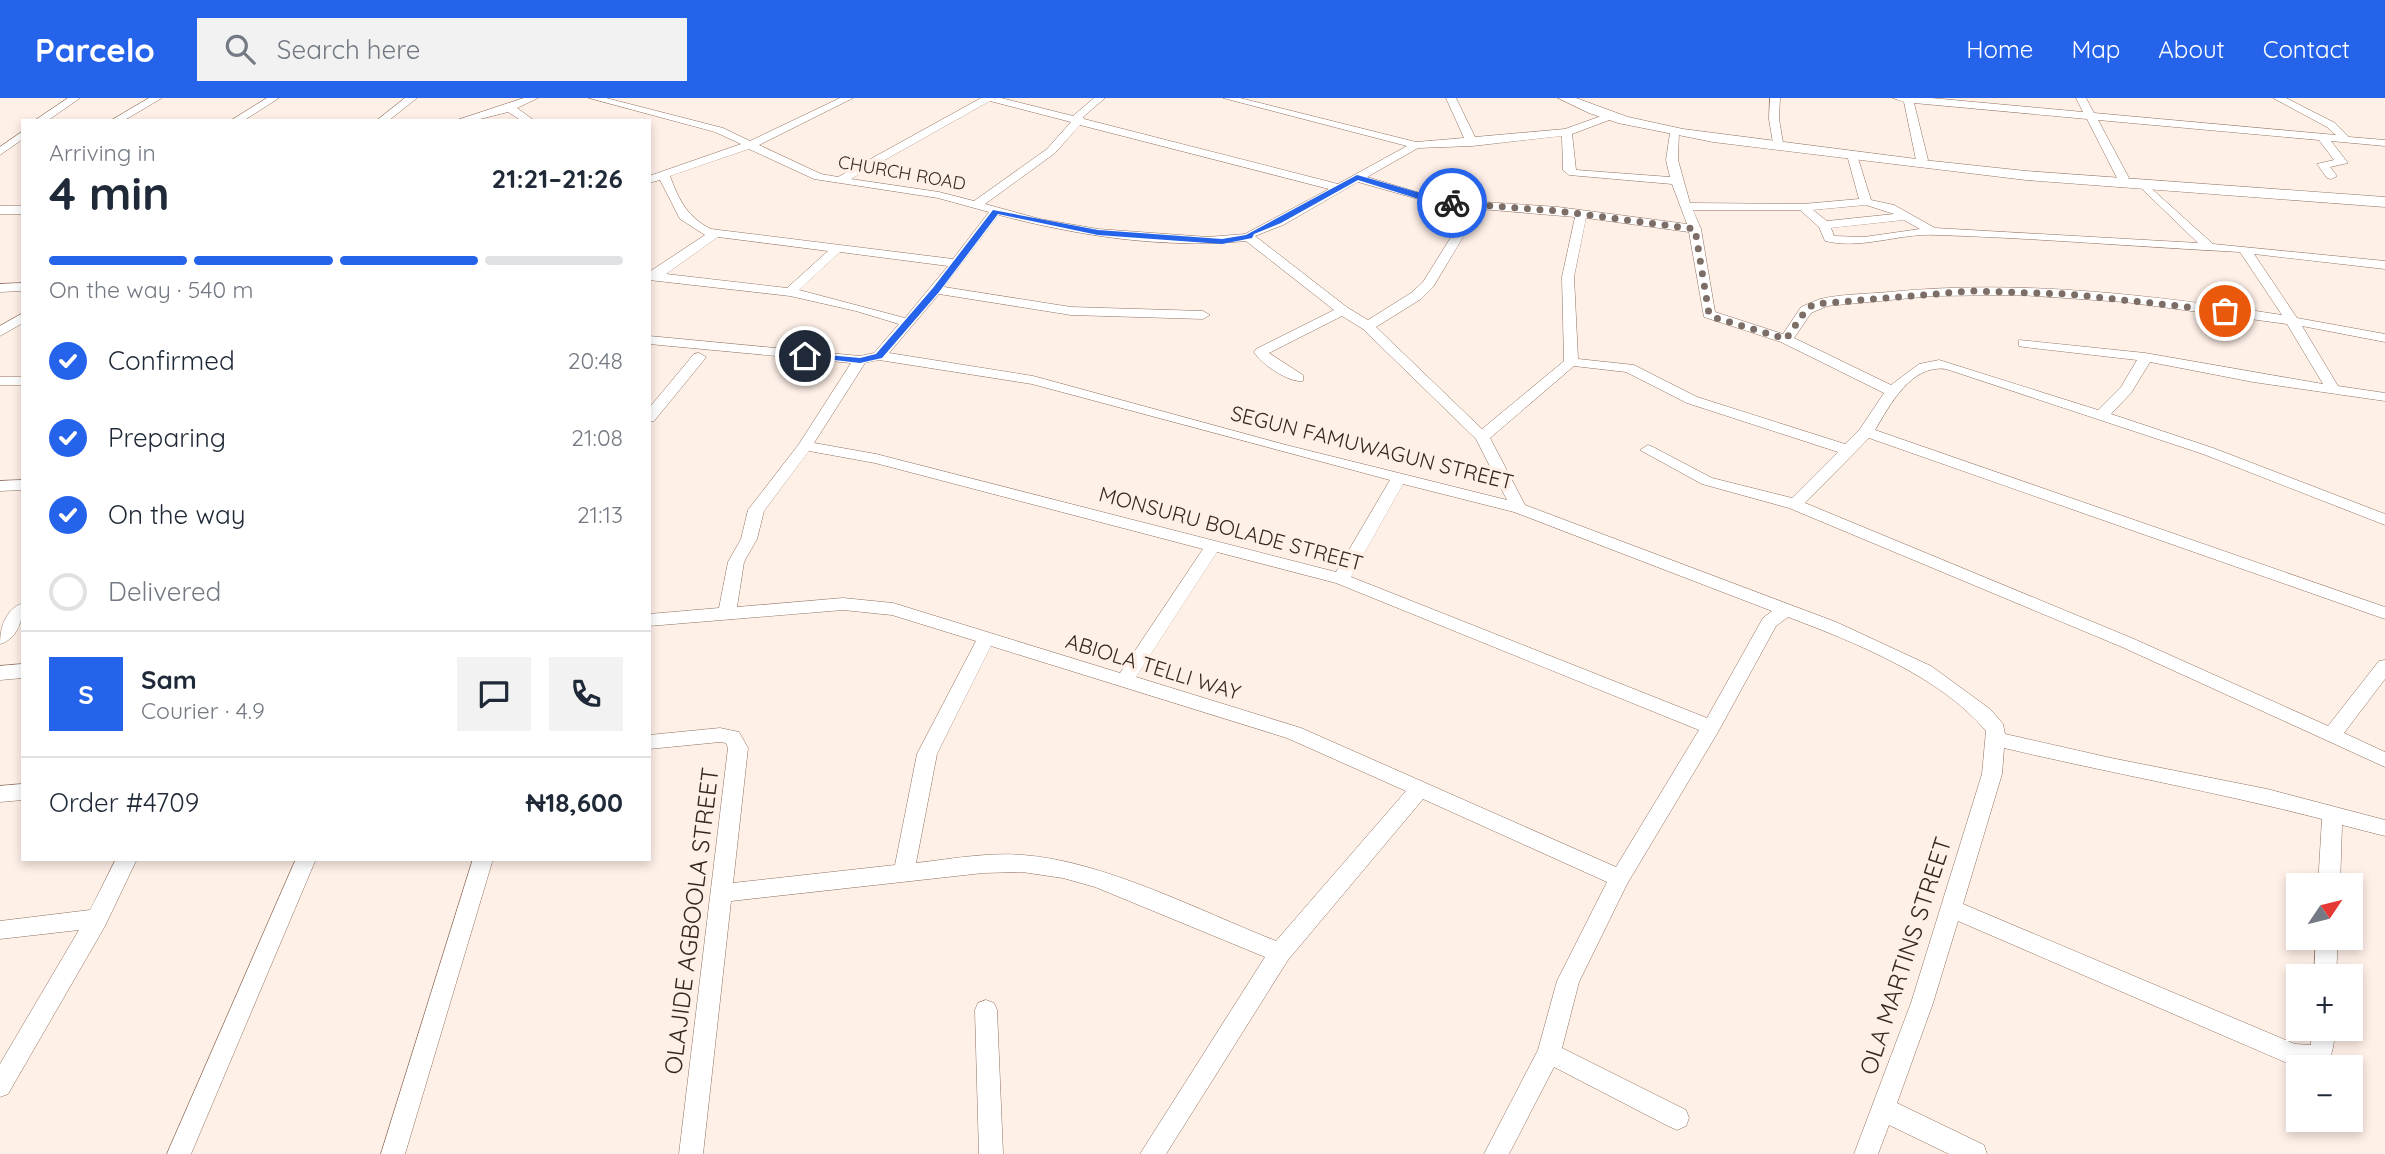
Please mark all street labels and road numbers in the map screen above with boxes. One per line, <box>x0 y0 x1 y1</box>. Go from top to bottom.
street label: CHURCH ROAD <box>836 150 968 195</box>
street label: SEGUN FAMUWAGUN STREET <box>1228 399 1516 495</box>
street label: MONSURU BOLADE STREET <box>1096 480 1366 576</box>
street label: ABIOLA TELLI WAY <box>1063 627 1244 705</box>
street label: OLAJIDE AGBOOLA STREET <box>657 766 725 1076</box>
street label: OLA MARTINS STREET <box>1852 833 1958 1078</box>

